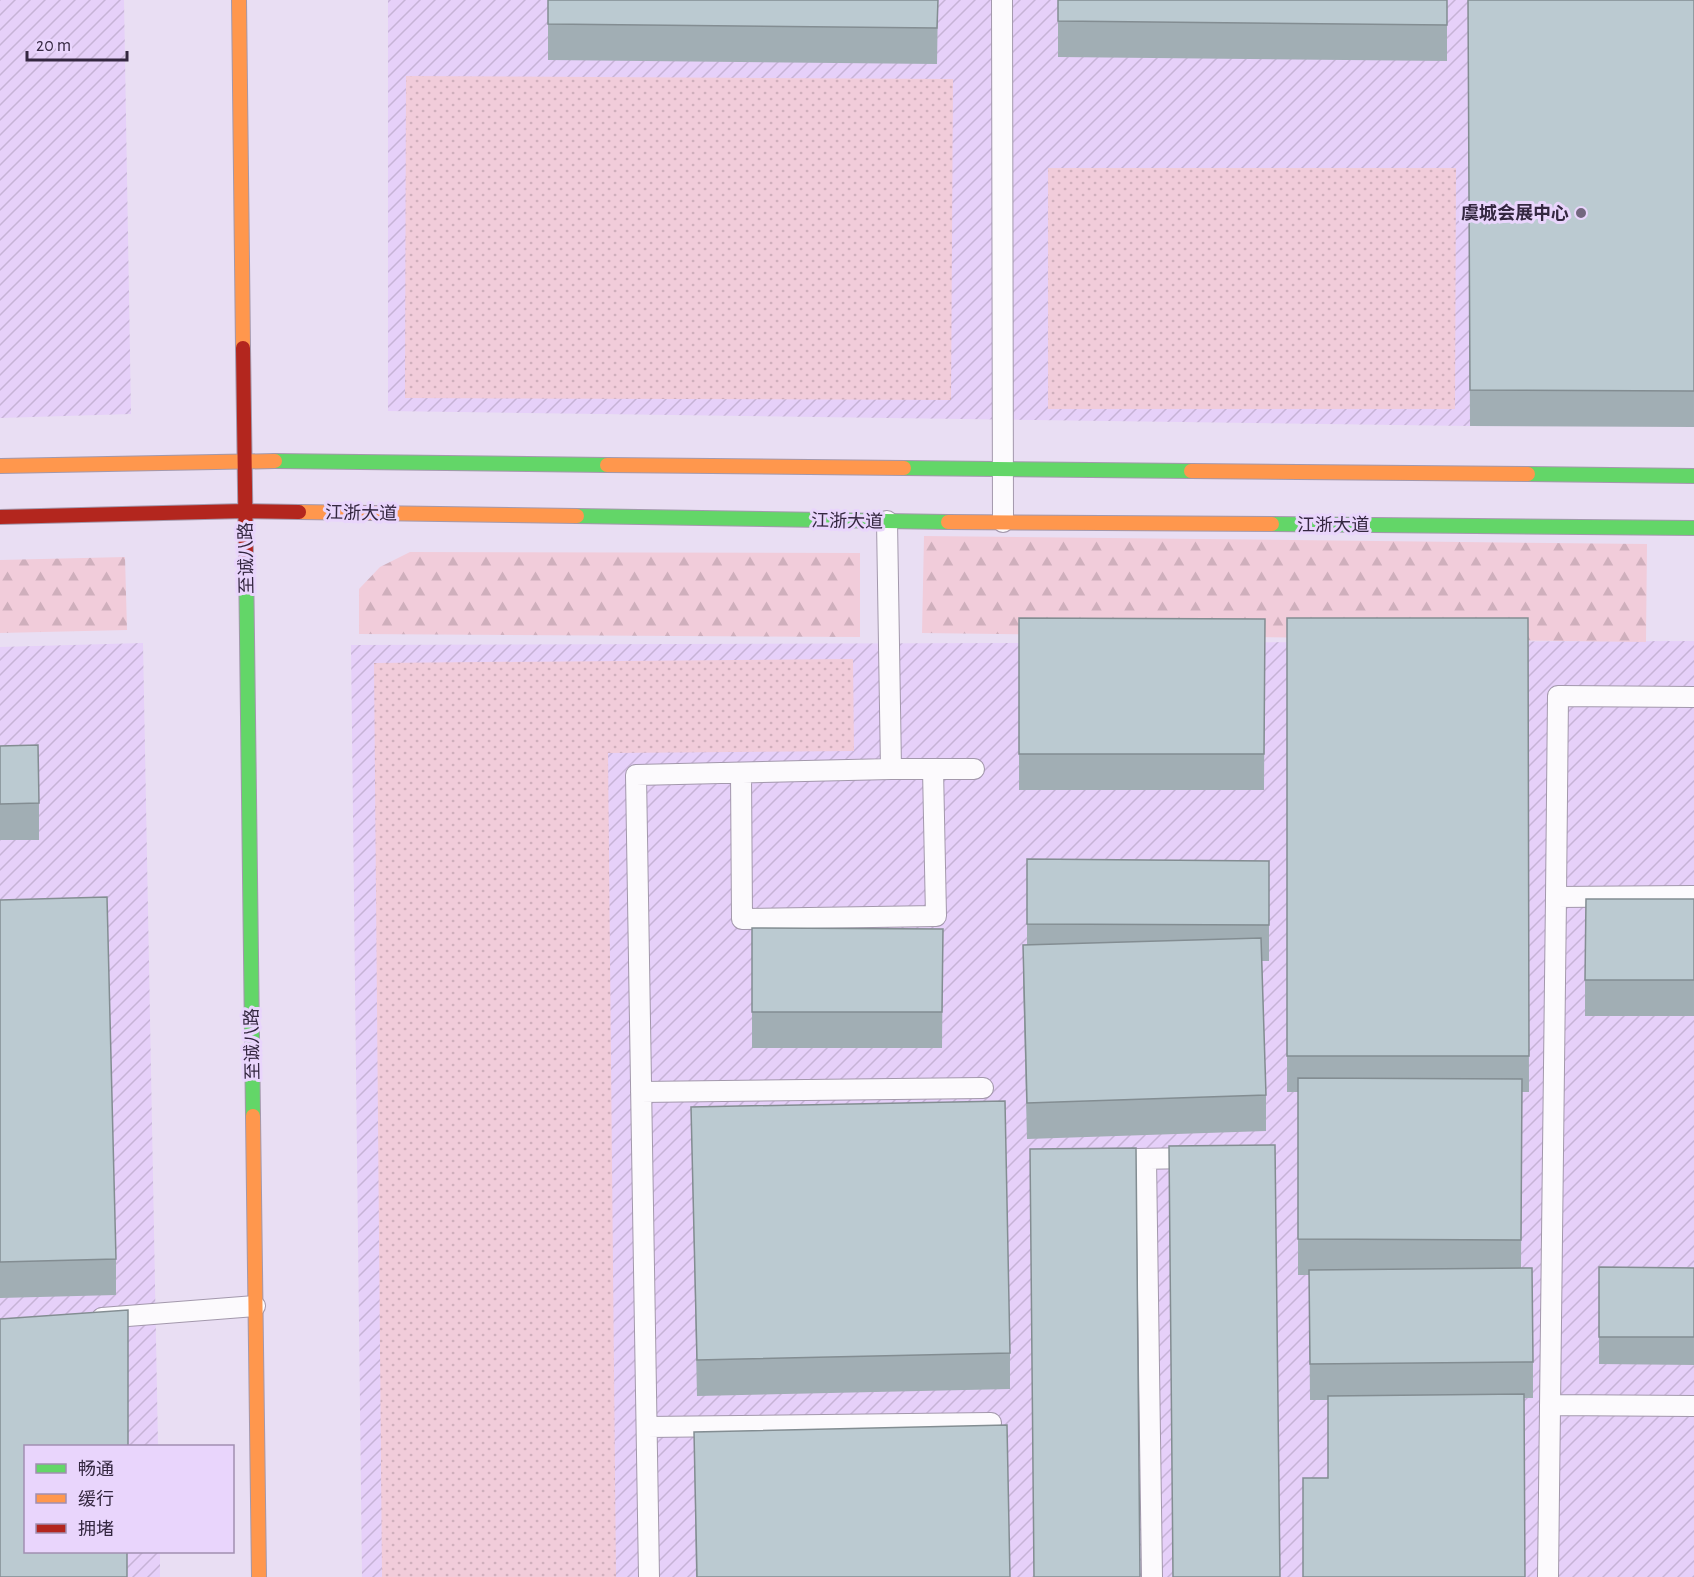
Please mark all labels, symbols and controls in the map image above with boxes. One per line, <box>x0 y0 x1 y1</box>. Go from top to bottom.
scale bar <box>27 24 128 62</box>
text: 20 m <box>36 37 71 55</box>
place label: 虞城会展中心 <box>1461 203 1569 223</box>
marker: 虞城会展中心 <box>1574 206 1588 220</box>
street label: 江浙大道 <box>325 502 397 524</box>
street label: 江浙大道 <box>811 510 883 532</box>
street label: 江浙大道 <box>1297 515 1369 535</box>
street label: 至诚八路 <box>235 522 257 594</box>
street label: 至诚八路 <box>241 1008 263 1080</box>
legend <box>24 1445 234 1553</box>
text: 畅通 <box>78 1459 114 1479</box>
text: 缓行 <box>78 1489 114 1509</box>
text: 拥堵 <box>78 1519 114 1539</box>

